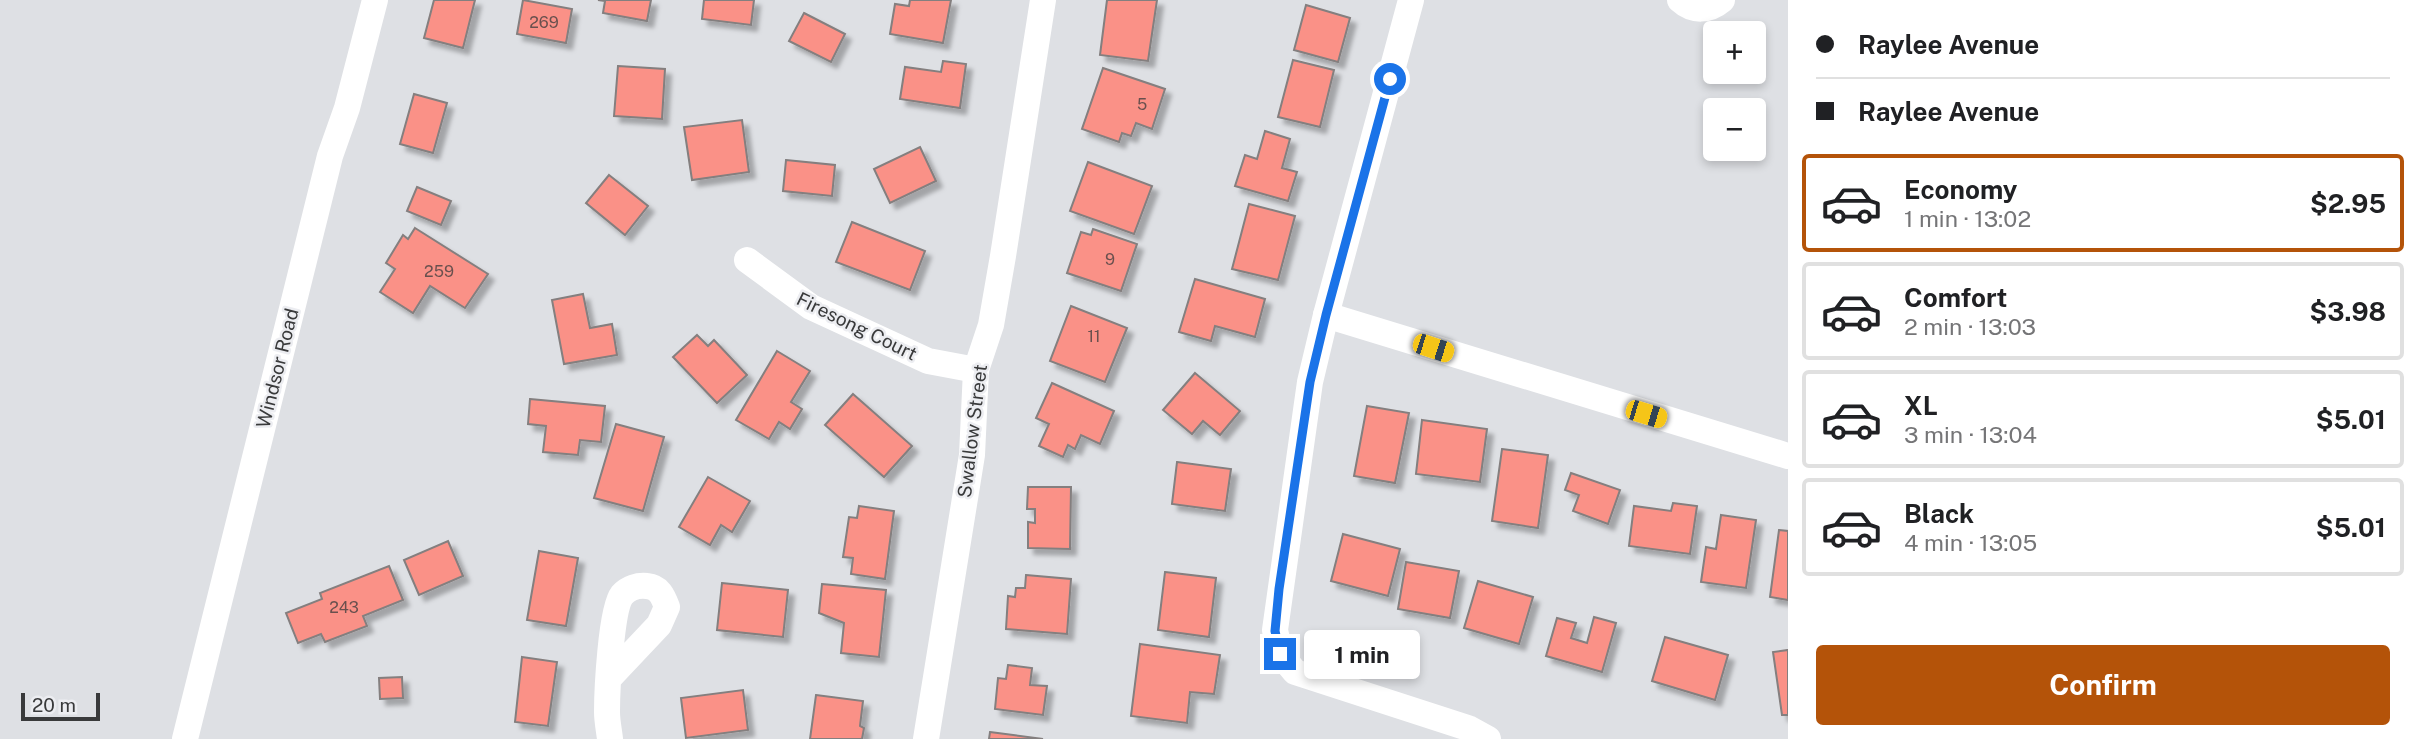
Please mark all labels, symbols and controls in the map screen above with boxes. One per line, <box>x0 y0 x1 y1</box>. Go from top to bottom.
house number: 269 <box>529 13 559 32</box>
map controls <box>1703 21 1766 161</box>
button: + <box>1703 21 1766 84</box>
text: Raylee Avenue <box>1858 29 2039 60</box>
route start <box>1374 63 1406 95</box>
house number: 5 <box>1137 95 1147 114</box>
text: Raylee Avenue <box>1858 96 2039 127</box>
button: − <box>1703 98 1766 161</box>
icon: car <box>1820 172 1883 235</box>
text: Economy <box>1904 174 2017 205</box>
text: $2.95 <box>2310 188 2386 219</box>
text: 1 min · 13:02 <box>1904 205 2031 232</box>
house number: 9 <box>1105 250 1115 269</box>
house number: 259 <box>424 262 454 281</box>
icon: car <box>1820 280 1883 343</box>
text: Comfort <box>1904 282 2007 313</box>
street label: Firesong Court <box>793 287 921 365</box>
text: $3.98 <box>2310 296 2386 327</box>
street label: Windsor Road <box>251 306 303 430</box>
text: 2 min · 13:03 <box>1904 313 2036 340</box>
house number: 11 <box>1087 327 1101 346</box>
car <box>1410 332 1457 364</box>
street label: Swallow Street <box>953 363 991 499</box>
icon: car <box>1820 388 1883 451</box>
text: XL <box>1904 390 1938 421</box>
car <box>1623 398 1670 430</box>
text: $5.01 <box>2316 404 2386 435</box>
text: 3 min · 13:04 <box>1904 421 2037 448</box>
icon: car <box>1820 496 1883 559</box>
text: Black <box>1904 498 1974 529</box>
text: $5.01 <box>2316 512 2386 543</box>
text: 4 min · 13:05 <box>1904 529 2037 556</box>
house number: 243 <box>329 598 359 617</box>
callout: 1 min <box>1304 630 1420 678</box>
route end <box>1264 638 1296 670</box>
text: 1 min <box>1334 641 1390 668</box>
button: Confirm <box>1816 645 2390 725</box>
scale bar <box>21 690 100 722</box>
text: 20 m <box>32 694 76 716</box>

